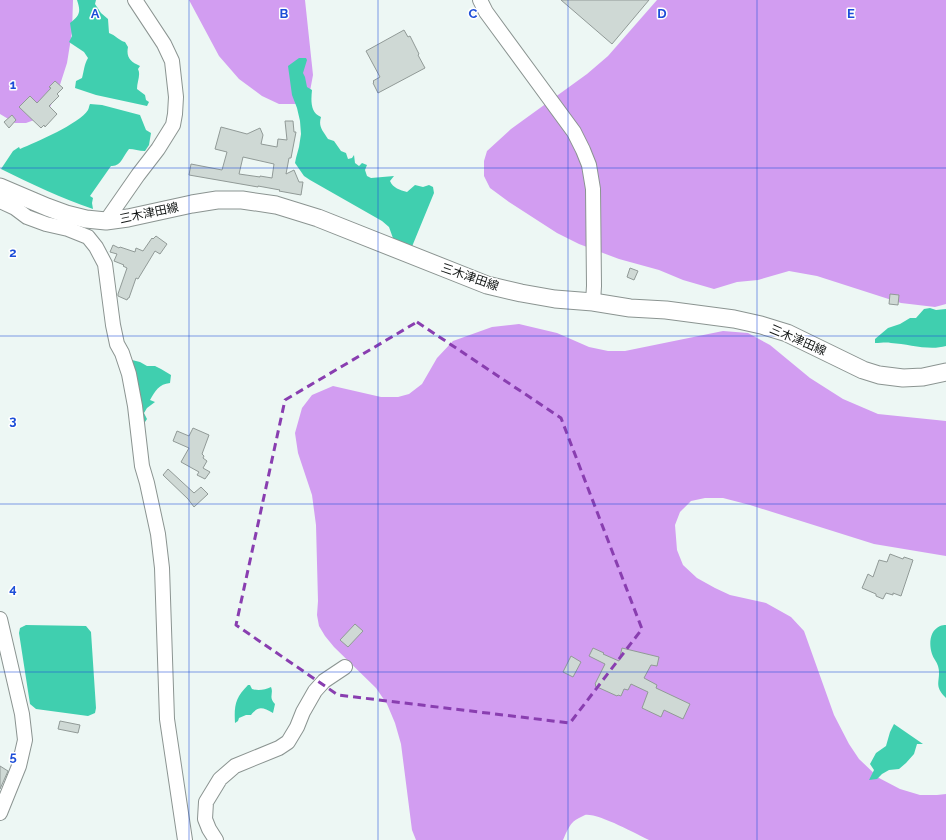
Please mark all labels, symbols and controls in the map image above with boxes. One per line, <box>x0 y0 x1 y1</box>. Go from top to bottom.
text: A <box>91 6 100 21</box>
text: B <box>280 6 289 21</box>
text: C <box>469 6 478 21</box>
text: D <box>657 6 667 21</box>
text: E <box>847 6 855 21</box>
text: 1 <box>10 77 17 92</box>
street label: 三木津田線 <box>118 200 180 226</box>
text: 2 <box>9 245 17 260</box>
street label: 三木津田線 <box>439 261 501 293</box>
street label: 三木津田線 <box>768 322 828 358</box>
text: 3 <box>9 413 17 428</box>
text: 4 <box>9 581 17 596</box>
text: 5 <box>9 749 17 764</box>

